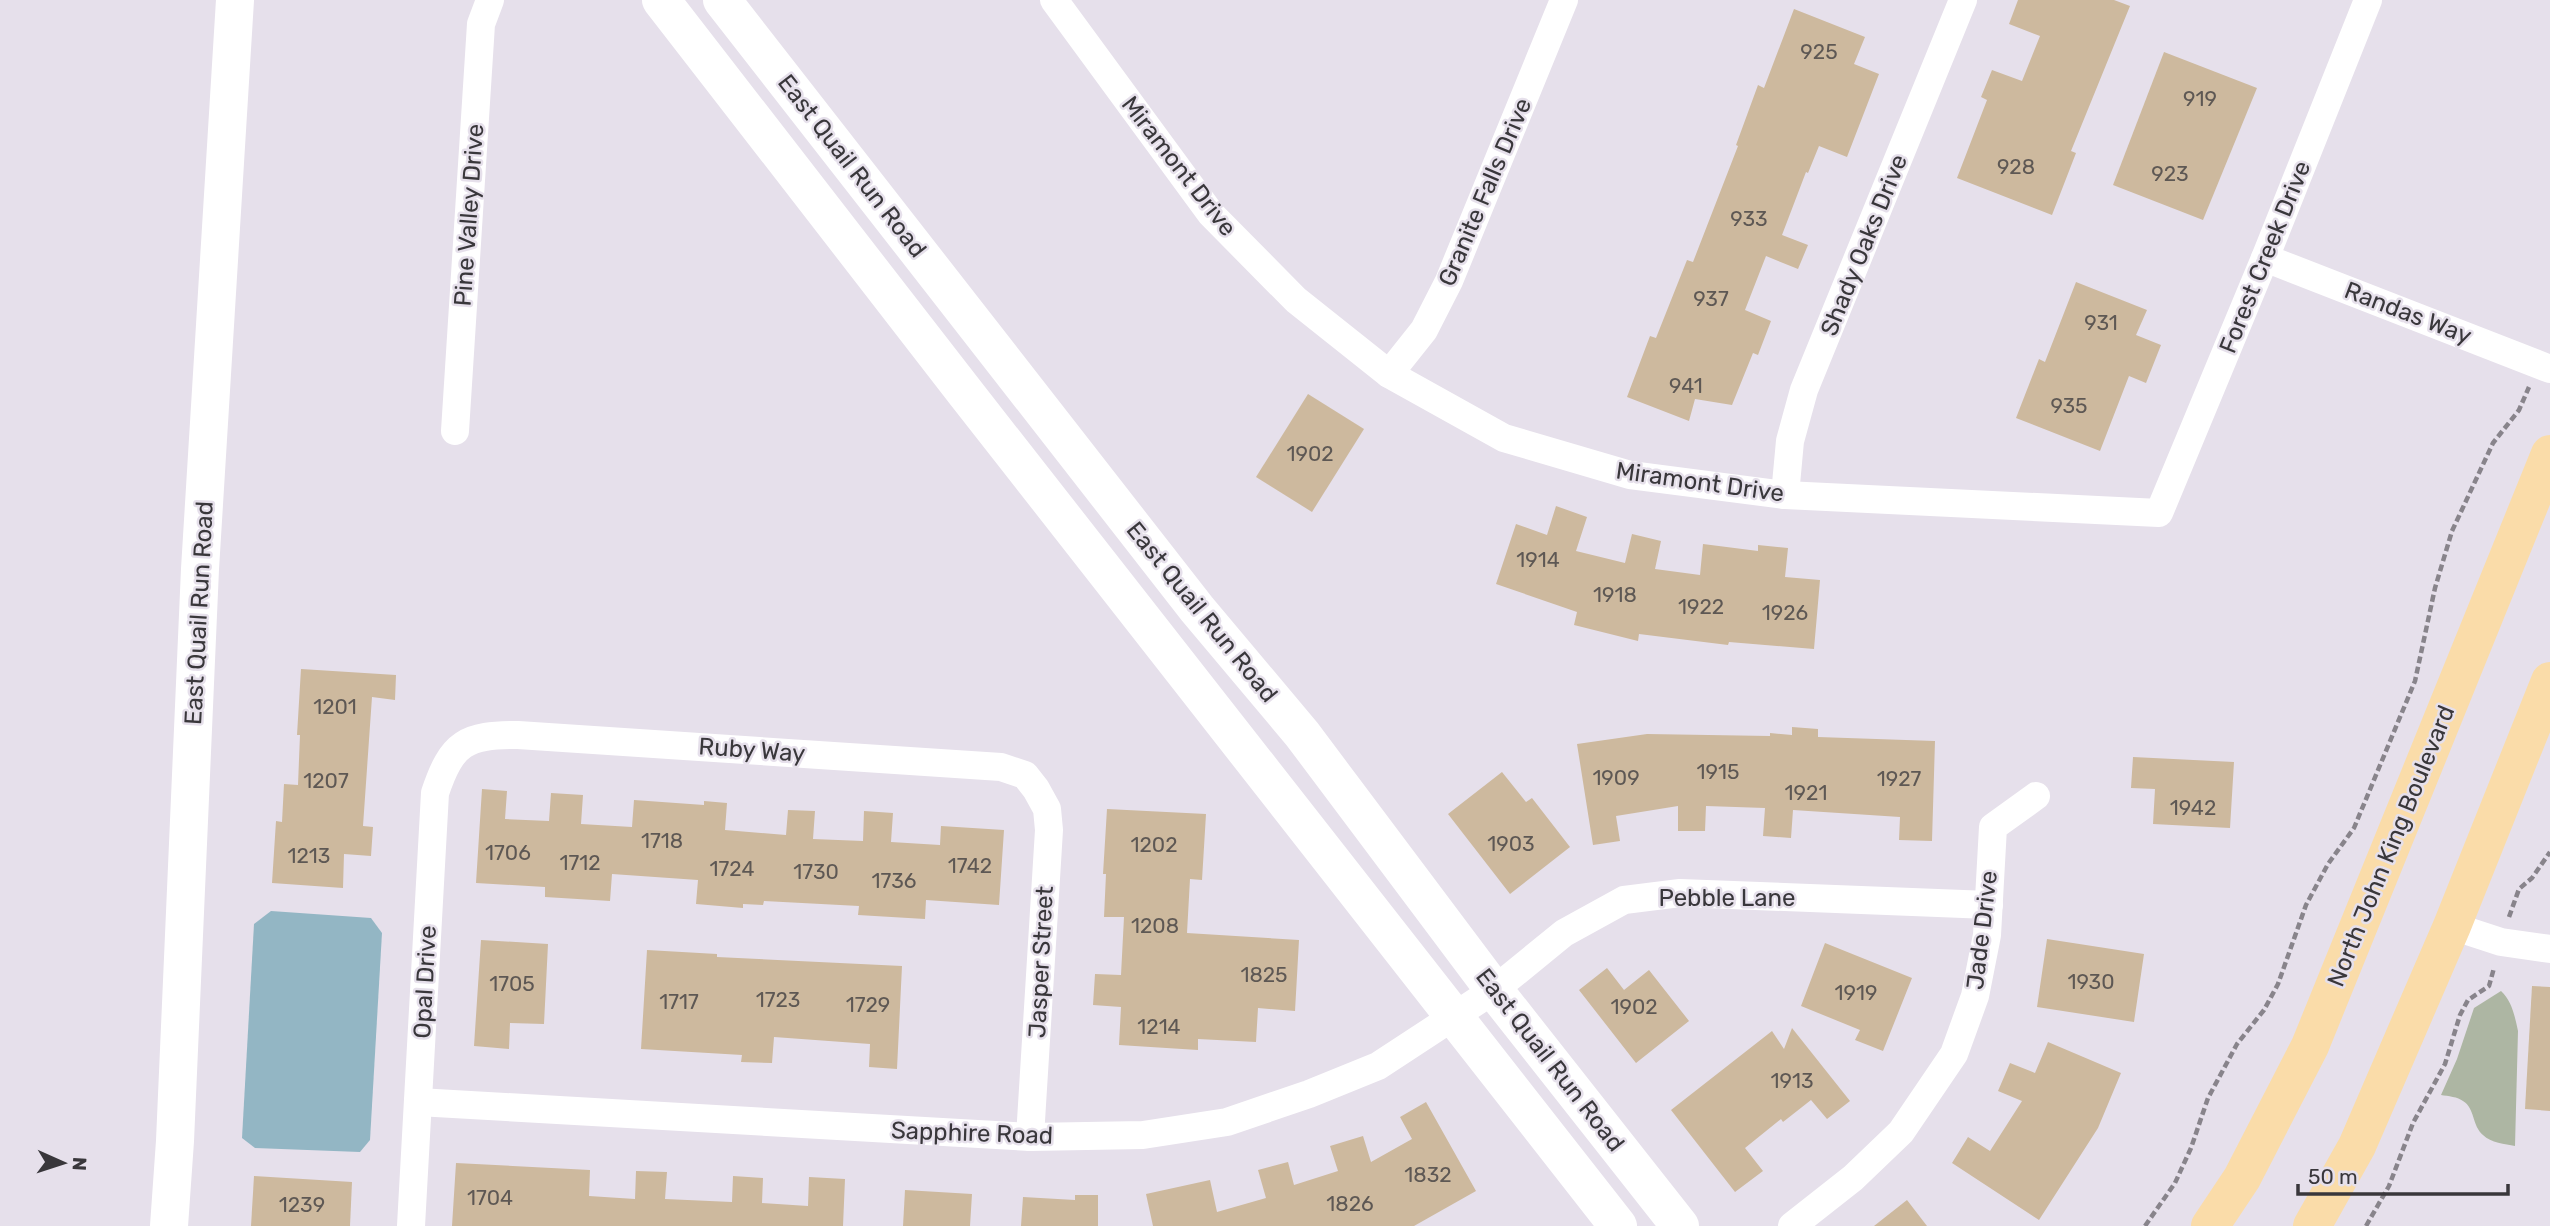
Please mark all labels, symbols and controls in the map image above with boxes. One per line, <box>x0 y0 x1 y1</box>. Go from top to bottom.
house number: 925 <box>1800 39 1838 64</box>
street label: East Quail Run Road <box>772 69 932 263</box>
house number: 919 <box>2183 86 2217 111</box>
street label: Miramont Drive <box>1116 91 1242 241</box>
street label: Granite Falls Drive <box>1433 94 1537 290</box>
street label: Pine Valley Drive <box>449 123 489 307</box>
street label: Shady Oaks Drive <box>1815 150 1913 340</box>
house number: 928 <box>1997 154 2035 179</box>
street label: Forest Creek Drive <box>2214 157 2316 357</box>
house number: 923 <box>2151 161 2189 186</box>
house number: 933 <box>1730 206 1768 231</box>
street label: Randas Way <box>2341 276 2475 350</box>
house number: 937 <box>1693 286 1729 311</box>
house number: 931 <box>2084 310 2118 335</box>
house number: 941 <box>1669 373 1703 398</box>
house number: 935 <box>2050 393 2088 418</box>
house number: 1902 <box>1286 441 1334 466</box>
street label: Miramont Drive <box>1614 456 1786 508</box>
street label: East Quail Run Road <box>179 500 219 726</box>
street label: East Quail Run Road <box>1121 516 1283 708</box>
house number: 1914 <box>1516 547 1560 572</box>
house number: 1918 <box>1593 582 1637 607</box>
house number: 1922 <box>1678 594 1724 619</box>
house number: 1926 <box>1762 600 1808 625</box>
house number: 1201 <box>313 694 357 719</box>
street label: North John King Boulevard <box>2322 701 2460 991</box>
street label: Ruby Way <box>698 732 806 768</box>
house number: 1915 <box>1697 759 1739 784</box>
house number: 1909 <box>1592 765 1640 790</box>
house number: 1927 <box>1877 766 1921 791</box>
house number: 1207 <box>303 768 349 793</box>
house number: 1921 <box>1785 780 1827 805</box>
house number: 1942 <box>2170 795 2216 820</box>
house number: 1718 <box>641 828 683 853</box>
house number: 1903 <box>1487 831 1535 856</box>
house number: 1202 <box>1131 832 1177 857</box>
house number: 1706 <box>485 840 531 865</box>
house number: 1213 <box>288 843 330 868</box>
house number: 1712 <box>559 850 601 875</box>
house number: 1742 <box>948 853 992 878</box>
house number: 1724 <box>710 856 754 881</box>
house number: 1730 <box>793 859 839 884</box>
house number: 1736 <box>871 868 917 893</box>
street label: Jade Drive <box>1961 869 2003 991</box>
street label: Pebble Lane <box>1658 884 1796 912</box>
street label: Jasper Street <box>1023 885 1059 1039</box>
house number: 1208 <box>1131 913 1179 938</box>
street label: Opal Drive <box>408 925 442 1039</box>
house number: 1825 <box>1240 962 1288 987</box>
street label: East Quail Run Road <box>1470 963 1630 1157</box>
house number: 1930 <box>2067 969 2115 994</box>
house number: 1705 <box>489 971 535 996</box>
house number: 1919 <box>1835 980 1877 1005</box>
house number: 1723 <box>756 987 800 1012</box>
house number: 1717 <box>659 989 699 1014</box>
house number: 1729 <box>846 992 890 1017</box>
house number: 1902 <box>1610 994 1658 1019</box>
house number: 1214 <box>1137 1014 1181 1039</box>
house number: 1913 <box>1770 1068 1814 1093</box>
street label: Sapphire Road <box>890 1116 1054 1150</box>
north arrow <box>28 1128 98 1198</box>
scale bar <box>2298 1152 2508 1196</box>
text: N <box>68 1156 91 1171</box>
house number: 1832 <box>1404 1162 1452 1187</box>
text: 50 m <box>2308 1164 2358 1189</box>
house number: 1704 <box>467 1185 513 1210</box>
house number: 1826 <box>1326 1191 1374 1216</box>
house number: 1239 <box>279 1192 325 1217</box>

